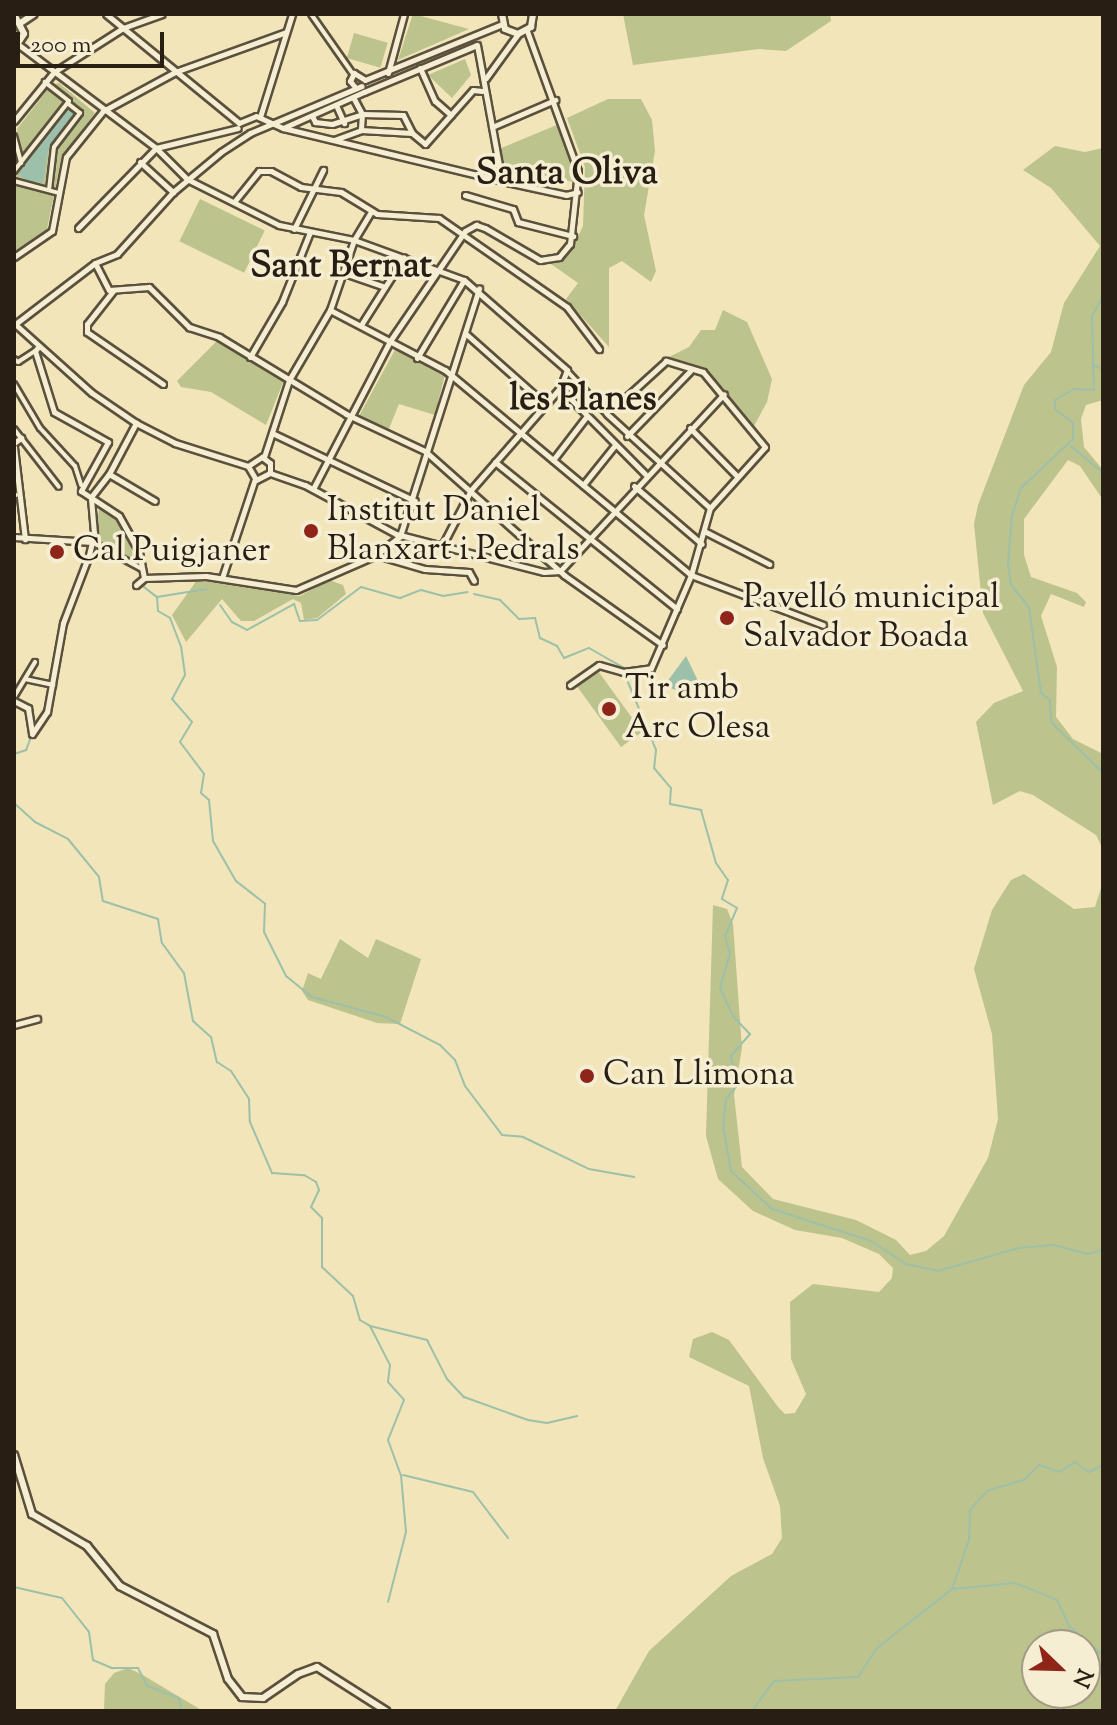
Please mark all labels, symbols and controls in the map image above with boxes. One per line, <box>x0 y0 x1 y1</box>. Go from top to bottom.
scale bar <box>20 16 168 66</box>
text: 200 m <box>30 29 92 63</box>
district label: Santa Oliva <box>476 153 658 197</box>
district label: Sant Bernat <box>250 246 432 290</box>
district label: les Planes <box>509 379 657 423</box>
place label: Institut Daniel Blanxart i Pedrals <box>327 491 580 570</box>
marker: Institut Daniel Blanxart i Pedrals <box>302 522 320 540</box>
place label: Cal Puigjaner <box>73 532 270 572</box>
marker: Cal Puigjaner <box>48 543 66 561</box>
place label: Pavelló municipal Salvador Boada <box>743 578 1000 658</box>
marker: Pavelló municipal Salvador Boada <box>718 609 736 627</box>
place label: Tir amb Arc Olesa <box>625 669 770 748</box>
marker: Tir amb Arc Olesa <box>600 700 618 718</box>
place label: Can Llimona <box>603 1056 795 1096</box>
marker: Can Llimona <box>578 1067 596 1085</box>
north arrow <box>1021 1629 1101 1709</box>
text: N <box>1063 1663 1099 1692</box>

